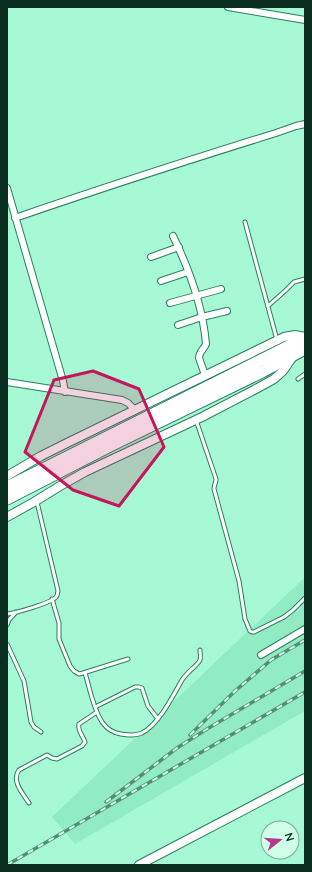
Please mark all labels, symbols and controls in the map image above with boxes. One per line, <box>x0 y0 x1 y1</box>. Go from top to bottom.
north arrow <box>260 820 300 860</box>
text: N <box>281 831 297 843</box>

